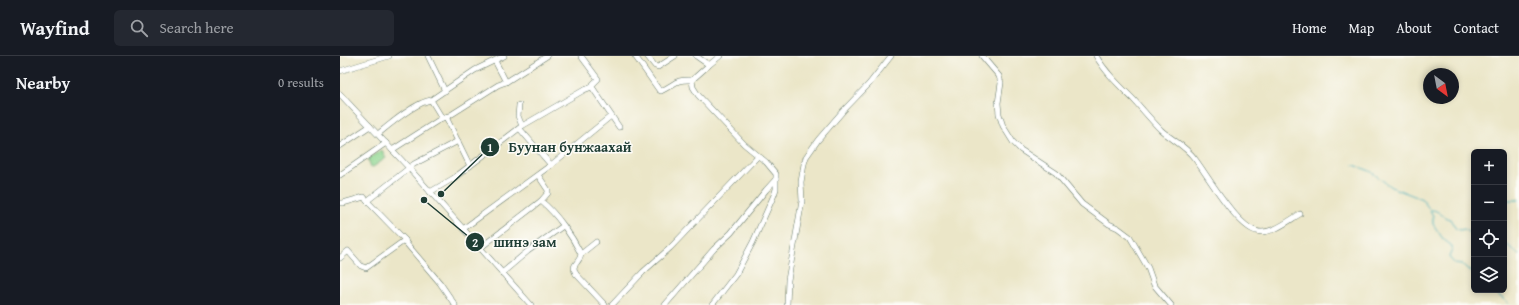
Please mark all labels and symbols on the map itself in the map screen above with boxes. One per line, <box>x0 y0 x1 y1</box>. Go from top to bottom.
north arrow <box>1423 68 1459 104</box>
callout: Буунан бунжаахай <box>480 134 640 160</box>
text: Буунан бунжаахай <box>508 137 632 157</box>
text: 1 <box>487 139 493 156</box>
callout: шинэ зам <box>465 229 564 255</box>
text: шинэ зам <box>493 232 557 252</box>
text: 2 <box>472 234 478 251</box>

